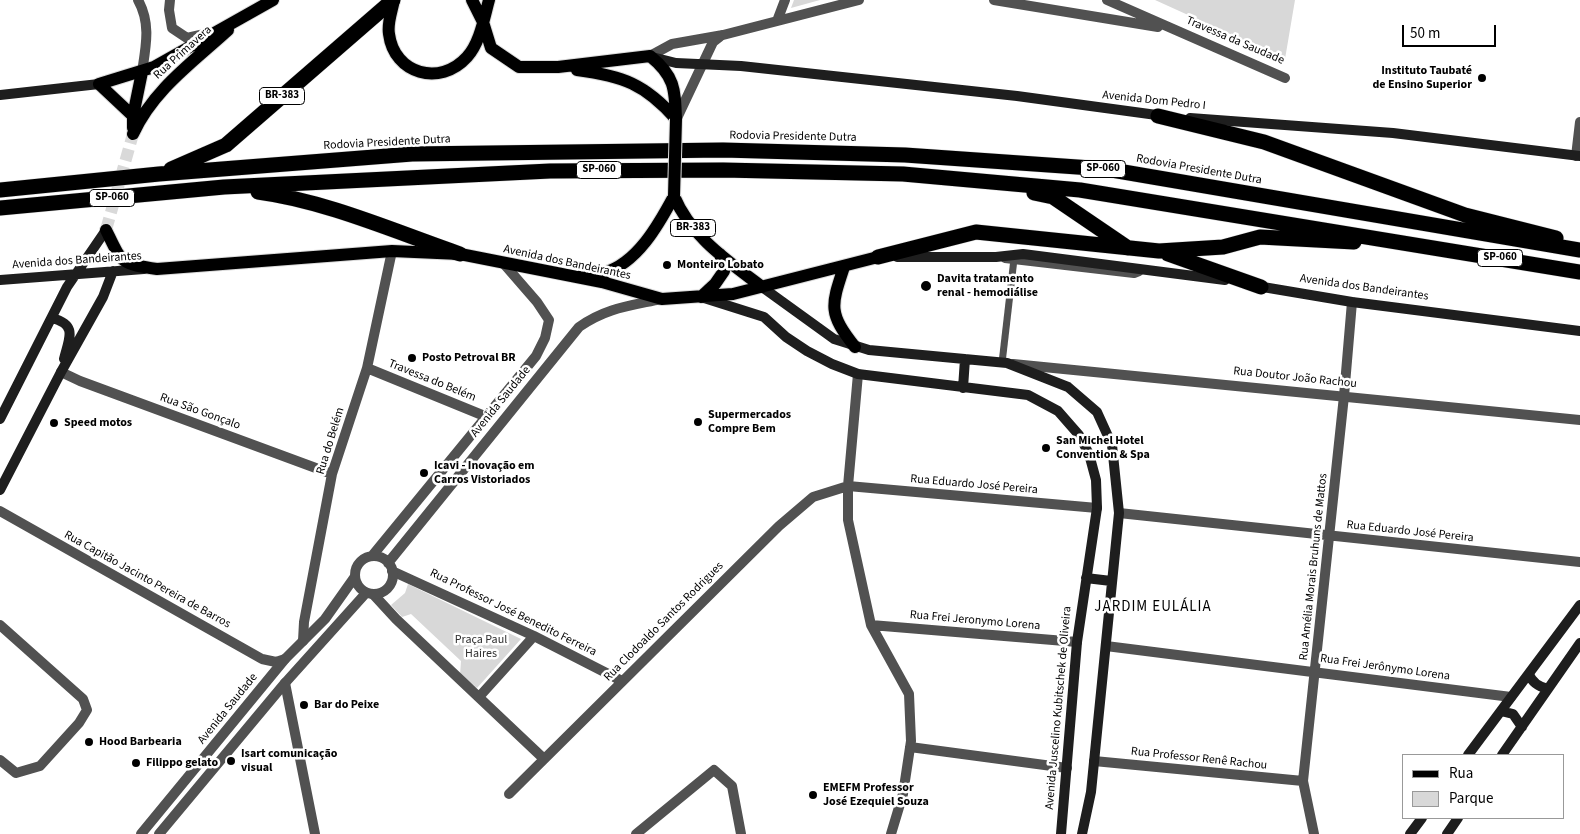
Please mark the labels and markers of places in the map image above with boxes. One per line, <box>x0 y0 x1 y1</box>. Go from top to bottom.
place label: Instituto Taubaté de Ensino Superior <box>1372 64 1472 92</box>
marker: Instituto Taubaté de Ensino Superior <box>1476 72 1488 84</box>
place label: Monteiro Lobato <box>677 258 764 272</box>
marker: Monteiro Lobato <box>661 259 673 271</box>
place label: Davita tratamento renal - hemodiálise <box>937 272 1038 300</box>
marker: Davita tratamento renal - hemodiálise <box>919 279 933 293</box>
place label: Posto Petroval BR <box>422 351 516 365</box>
marker: Posto Petroval BR <box>406 352 418 364</box>
place label: Supermercados Compre Bem <box>708 408 791 436</box>
place label: Speed motos <box>64 416 132 430</box>
marker: Supermercados Compre Bem <box>692 416 704 428</box>
marker: Speed motos <box>48 417 60 429</box>
place label: San Michel Hotel Convention & Spa <box>1056 434 1150 462</box>
marker: San Michel Hotel Convention & Spa <box>1040 442 1052 454</box>
place label: Icavi - Inovação em Carros Vistoriados <box>434 459 535 487</box>
marker: Icavi - Inovação em Carros Vistoriados <box>418 467 430 479</box>
place label: Bar do Peixe <box>314 698 379 712</box>
marker: Bar do Peixe <box>298 699 310 711</box>
place label: Hood Barbearia <box>99 735 182 749</box>
marker: Hood Barbearia <box>83 736 95 748</box>
place label: Isart comunicação visual <box>241 747 338 775</box>
marker: Isart comunicação visual <box>225 755 237 767</box>
place label: Filippo gelato <box>146 756 218 770</box>
marker: Filippo gelato <box>130 757 142 769</box>
place label: EMEFM Professor José Ezequiel Souza <box>823 781 929 809</box>
marker: EMEFM Professor José Ezequiel Souza <box>807 789 819 801</box>

